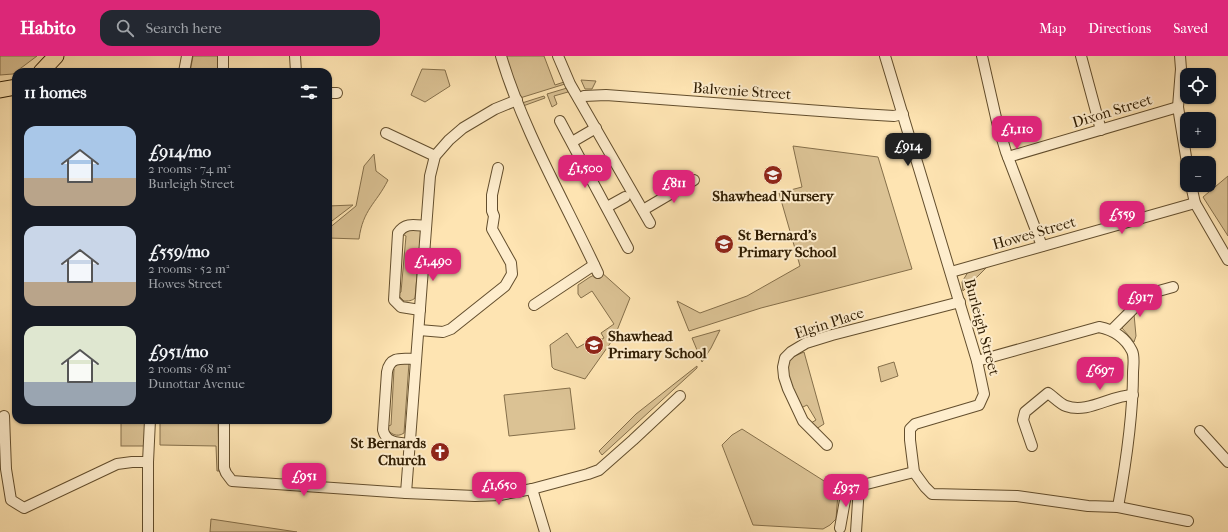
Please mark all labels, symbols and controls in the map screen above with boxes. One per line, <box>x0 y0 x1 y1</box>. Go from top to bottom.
search box <box>100 10 380 46</box>
text: Habito <box>20 17 76 39</box>
icon: search <box>114 17 136 39</box>
text: Search here <box>146 19 222 37</box>
text: Map <box>1039 20 1066 37</box>
text: Directions <box>1088 20 1151 37</box>
text: Saved <box>1173 20 1208 37</box>
map controls <box>1180 68 1216 192</box>
button: locate <box>1180 68 1216 104</box>
street label: Balvenie Street <box>692 79 792 103</box>
icon: filters <box>298 81 320 103</box>
text: 11 homes <box>24 82 87 102</box>
street label: Dixon Street <box>1070 90 1155 132</box>
button: + <box>1180 112 1216 148</box>
pin: £1,110 <box>984 116 1050 150</box>
text: £1,110 <box>1001 121 1033 136</box>
pin: £914 <box>884 133 932 167</box>
text: £914 <box>894 138 922 153</box>
text: £914/mo <box>148 141 211 161</box>
icon: home <box>56 142 104 190</box>
pin: £1,500 <box>552 155 618 189</box>
button: − <box>1180 156 1216 192</box>
text: £1,500 <box>567 160 603 175</box>
text: 2 rooms · 74 m² <box>148 161 231 176</box>
school or university icon: Shawhead Nursery <box>762 164 784 186</box>
pin: £811 <box>650 170 698 204</box>
text: £811 <box>662 175 686 190</box>
text: Burleigh Street <box>148 176 234 191</box>
place label: Shawhead Nursery <box>712 187 835 205</box>
pin: £559 <box>1098 201 1146 235</box>
text: £559 <box>1109 206 1135 221</box>
street label: Howes Street <box>990 212 1078 253</box>
place label: St Bernard's Primary School <box>738 226 838 261</box>
school or university icon: St Bernard's Primary School <box>713 233 735 255</box>
text: £559/mo <box>148 241 210 261</box>
icon: home <box>56 242 104 290</box>
pin: £1,490 <box>400 248 466 282</box>
text: £1,490 <box>414 253 452 268</box>
text: 2 rooms · 52 m² <box>148 261 229 276</box>
text: Howes Street <box>148 276 222 291</box>
street label: Burleigh Street <box>960 277 1004 378</box>
pin: £917 <box>1116 284 1164 318</box>
text: £917 <box>1127 289 1153 304</box>
street label: Elgin Place <box>792 303 867 343</box>
place label: Shawhead Primary School <box>608 327 708 362</box>
school or university icon: Shawhead Primary School <box>583 334 605 356</box>
text: £951/mo <box>148 341 209 361</box>
icon: home <box>56 342 104 390</box>
pin: £697 <box>1076 357 1124 391</box>
text: 2 rooms · 68 m² <box>148 361 231 376</box>
text: £697 <box>1086 362 1114 377</box>
text: Dunottar Avenue <box>148 376 245 391</box>
place label: St Bernards Church <box>351 434 427 469</box>
church icon: St Bernards Church <box>429 441 451 463</box>
pin: £951 <box>280 463 328 497</box>
text: £951 <box>291 468 317 483</box>
pin: £1,650 <box>466 472 532 506</box>
pin: £937 <box>822 474 870 508</box>
text: £1,650 <box>481 477 517 492</box>
text: £937 <box>832 479 860 494</box>

